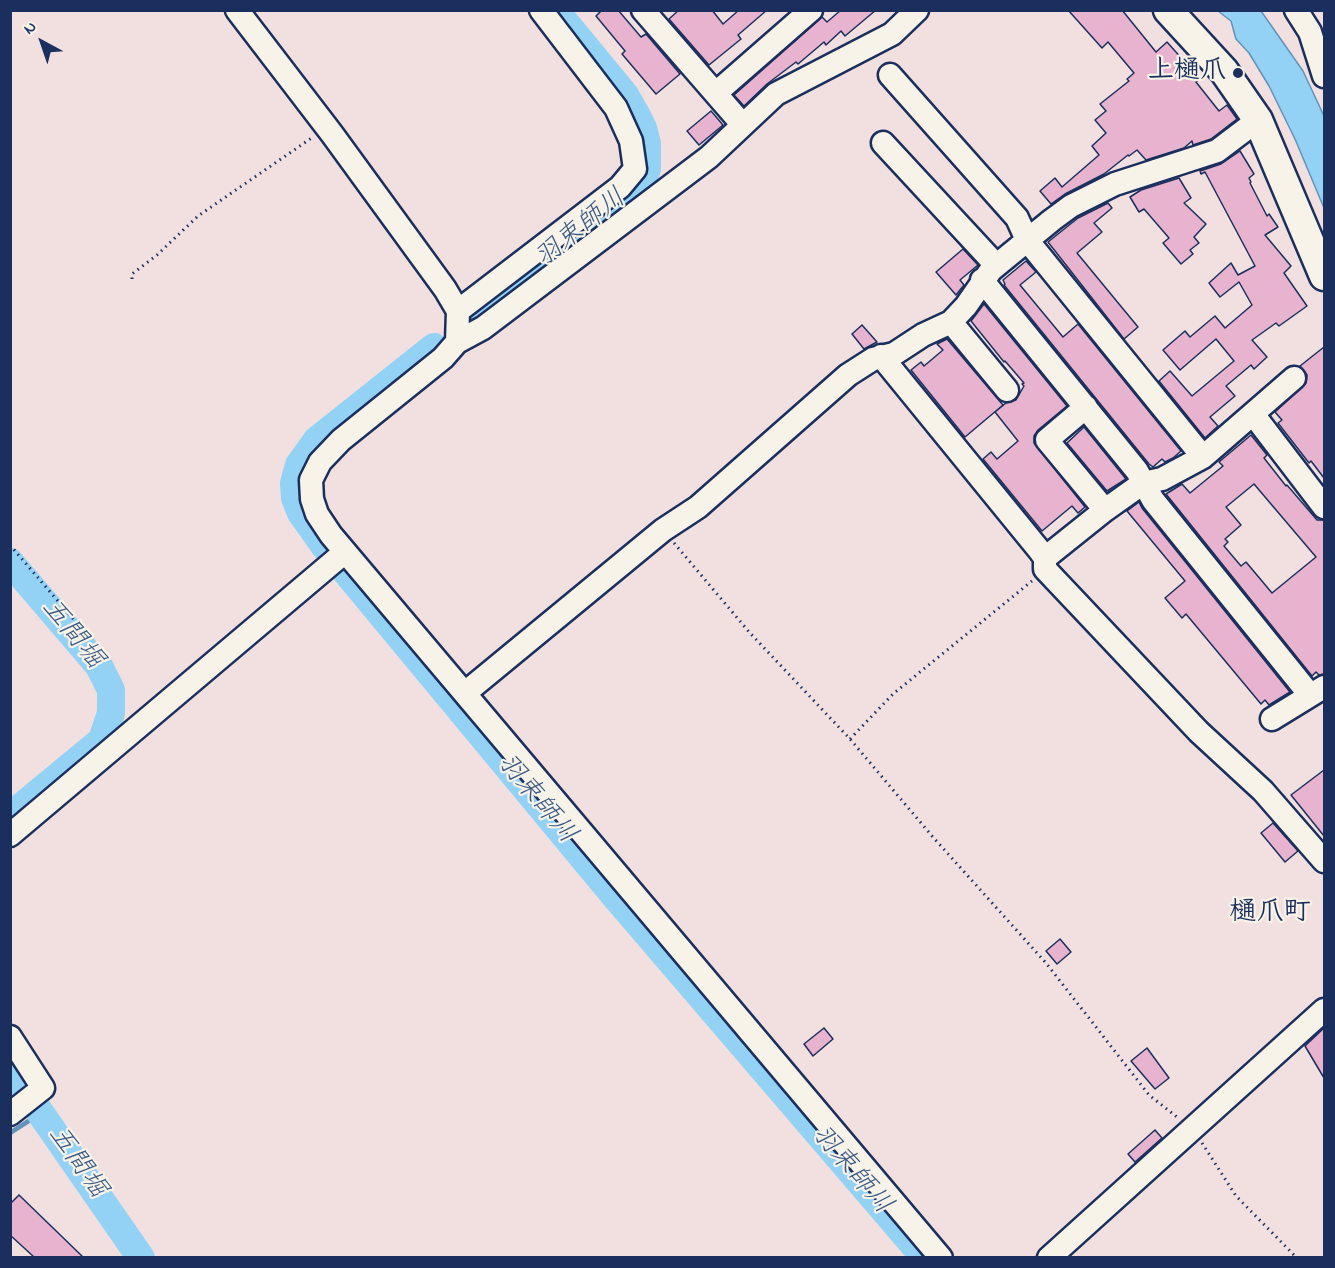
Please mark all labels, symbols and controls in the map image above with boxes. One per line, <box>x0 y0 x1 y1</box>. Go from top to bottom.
north arrow <box>12 12 72 72</box>
text: N <box>19 16 42 41</box>
place label: 上樋爪 <box>1148 57 1226 89</box>
marker: 上樋爪 <box>1231 66 1245 80</box>
water label: 羽束師川 <box>530 183 634 277</box>
water label: 五間堀 <box>33 593 109 677</box>
water label: 羽束師川 <box>488 748 582 852</box>
district label: 樋爪町 <box>1230 899 1310 931</box>
water label: 羽束師川 <box>802 1120 898 1222</box>
water label: 五間堀 <box>39 1121 113 1205</box>

